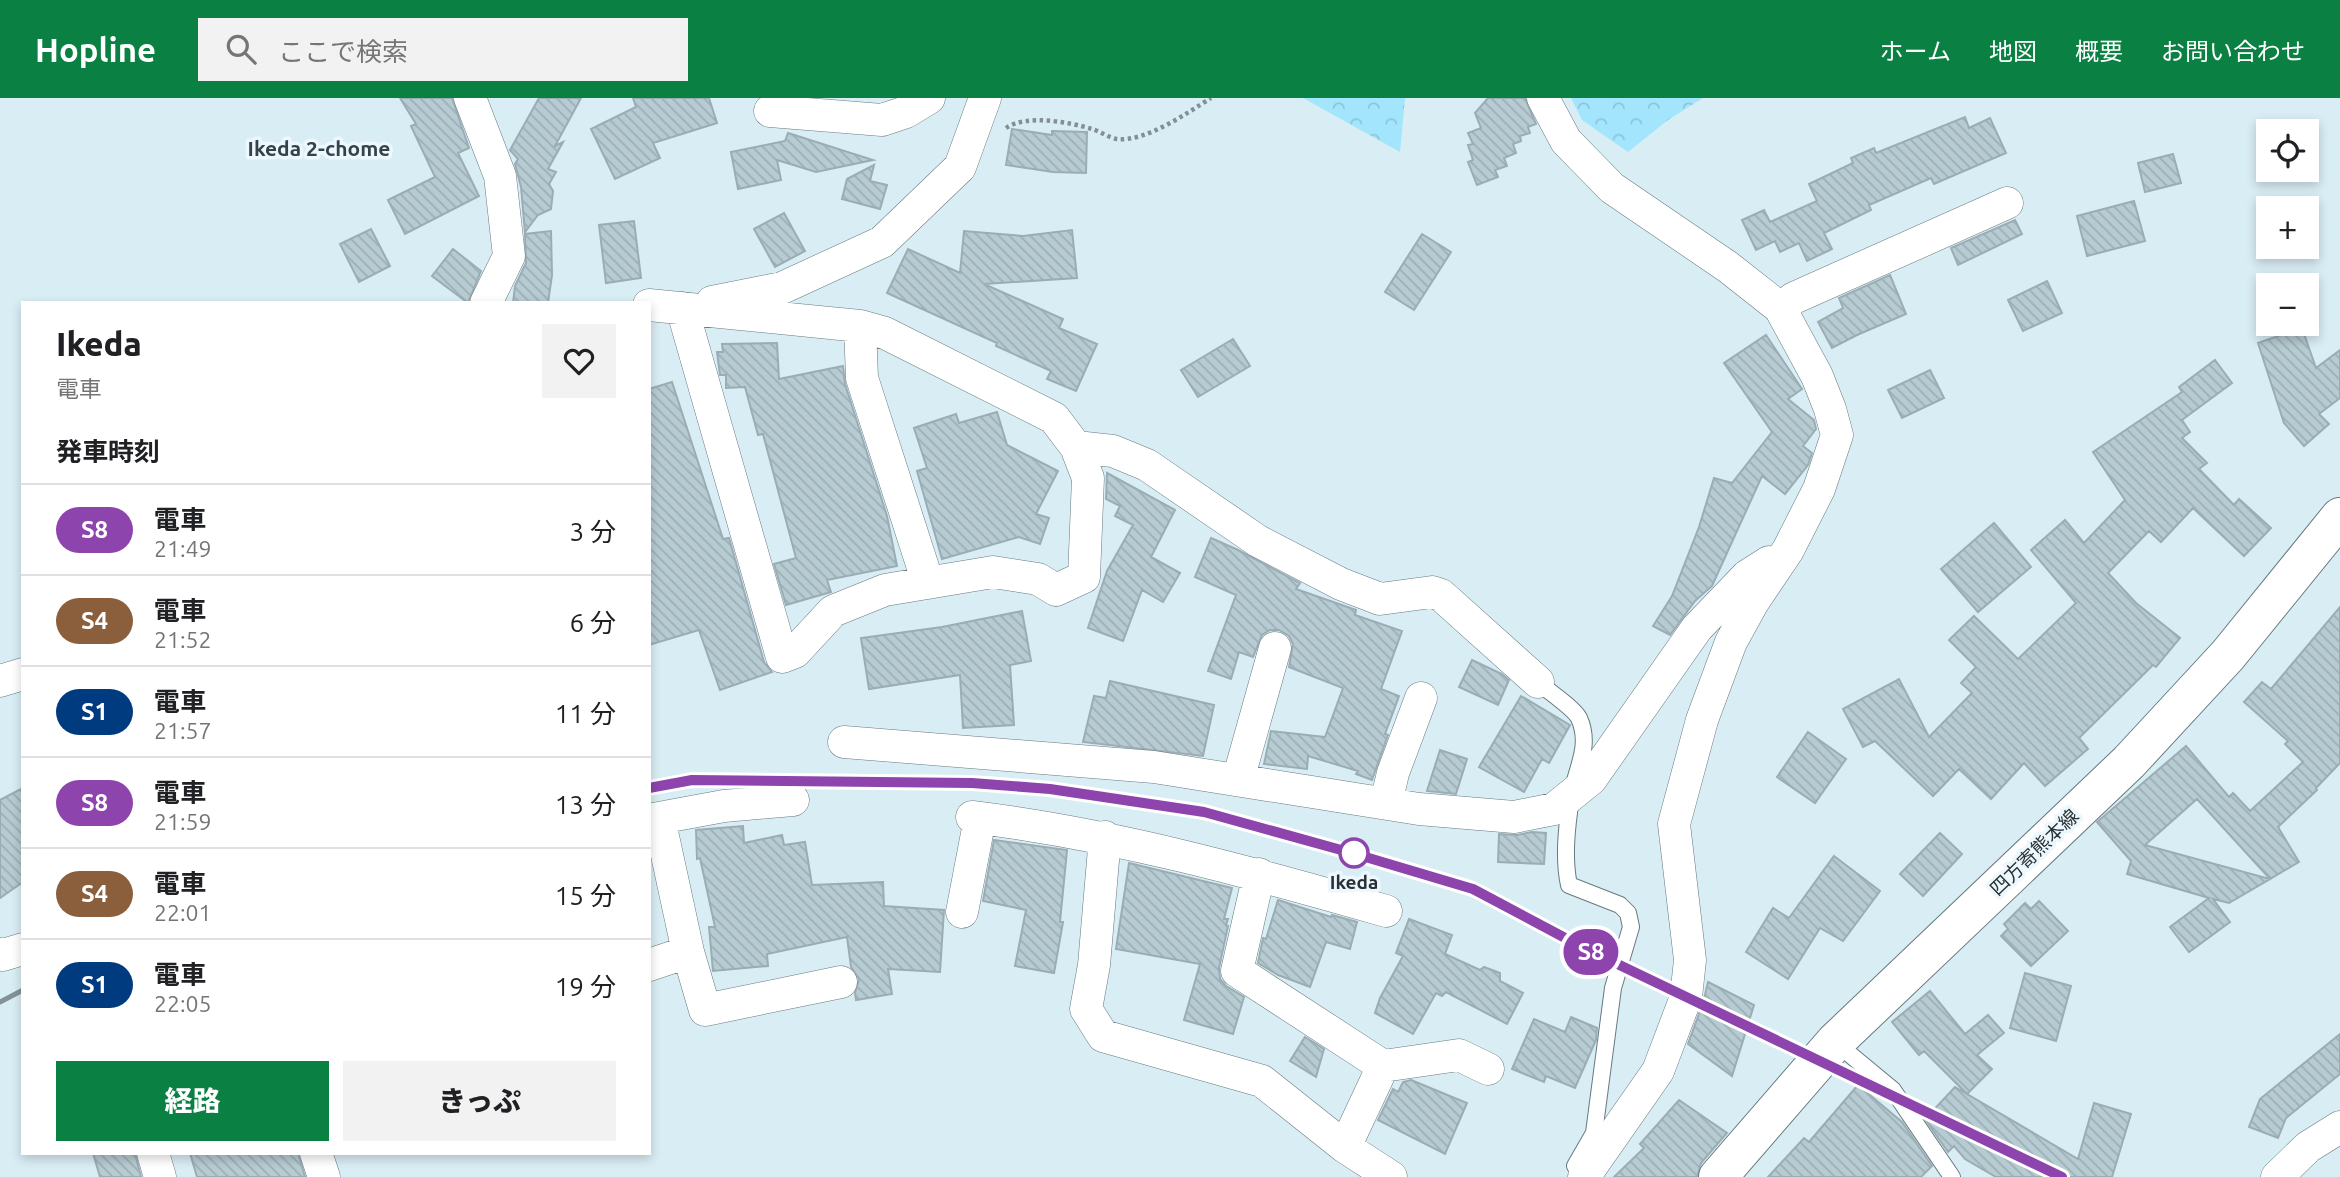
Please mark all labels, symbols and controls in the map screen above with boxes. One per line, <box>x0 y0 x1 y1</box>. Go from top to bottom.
search box <box>198 18 688 81</box>
icon: search <box>222 30 260 68</box>
text: Hopline <box>35 31 156 68</box>
text: ここで検索 <box>278 37 408 66</box>
text: ホーム <box>1880 38 1951 65</box>
text: 地図 <box>1989 38 2037 65</box>
text: 概要 <box>2075 38 2123 65</box>
text: お問い合わせ <box>2161 38 2305 65</box>
map controls <box>2256 119 2319 336</box>
button: locate <box>2256 119 2319 182</box>
district label: Ikeda 2-chome <box>248 136 390 160</box>
button: + <box>2256 196 2319 259</box>
button: − <box>2256 273 2319 336</box>
button: heart <box>542 324 616 398</box>
text: Ikeda <box>56 325 142 362</box>
text: 電車 <box>56 376 102 401</box>
text: 発車時刻 <box>56 437 160 466</box>
text: 電車 <box>154 505 206 534</box>
text: S8 <box>81 516 108 543</box>
text: 3 分 <box>569 517 616 546</box>
text: 21:49 <box>154 536 212 561</box>
text: 電車 <box>154 596 206 625</box>
text: S4 <box>81 607 108 634</box>
text: 6 分 <box>569 608 616 637</box>
text: 21:52 <box>154 627 212 652</box>
text: 電車 <box>154 687 206 716</box>
text: S1 <box>81 698 108 725</box>
text: 11 分 <box>555 699 616 728</box>
text: 21:57 <box>154 718 212 743</box>
text: 電車 <box>154 778 206 807</box>
text: S8 <box>81 789 108 816</box>
text: 13 分 <box>555 790 616 819</box>
street label: 四方寄熊本線 <box>1985 804 2083 900</box>
text: 21:59 <box>154 809 212 834</box>
marker: Ikeda <box>1339 838 1369 868</box>
text: 電車 <box>154 869 206 898</box>
place label: Ikeda <box>1330 871 1378 893</box>
text: S4 <box>81 880 108 907</box>
text: 15 分 <box>555 881 616 910</box>
text: 22:01 <box>154 900 212 925</box>
line badge: S8 <box>1560 929 1622 975</box>
text: S8 <box>1577 938 1605 965</box>
text: 電車 <box>154 960 206 989</box>
text: S1 <box>81 971 108 998</box>
text: 19 分 <box>555 972 616 1001</box>
text: 22:05 <box>154 991 212 1016</box>
button: 経路 <box>56 1061 329 1141</box>
button: きっぷ <box>343 1061 616 1141</box>

